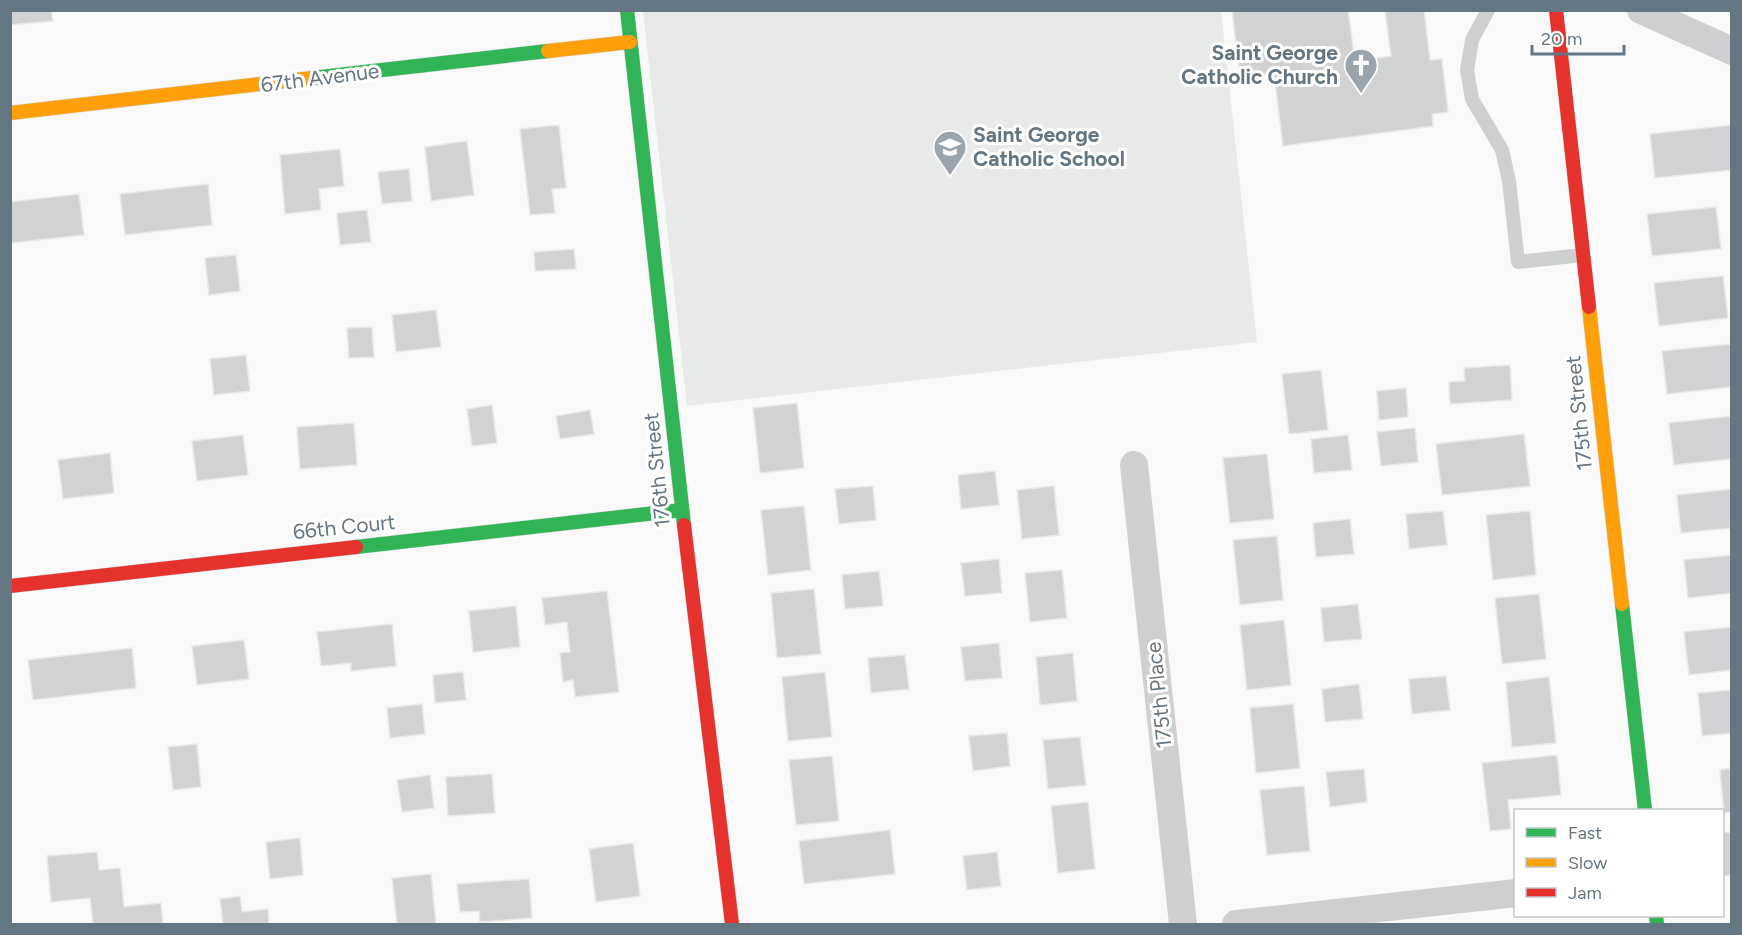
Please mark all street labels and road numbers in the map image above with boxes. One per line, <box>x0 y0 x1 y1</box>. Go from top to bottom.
street label: 67th Avenue <box>259 58 381 97</box>
street label: 175th Street <box>1560 354 1597 472</box>
street label: 176th Street <box>638 411 675 529</box>
street label: 66th Court <box>292 509 396 544</box>
street label: 175th Place <box>1140 640 1177 750</box>

